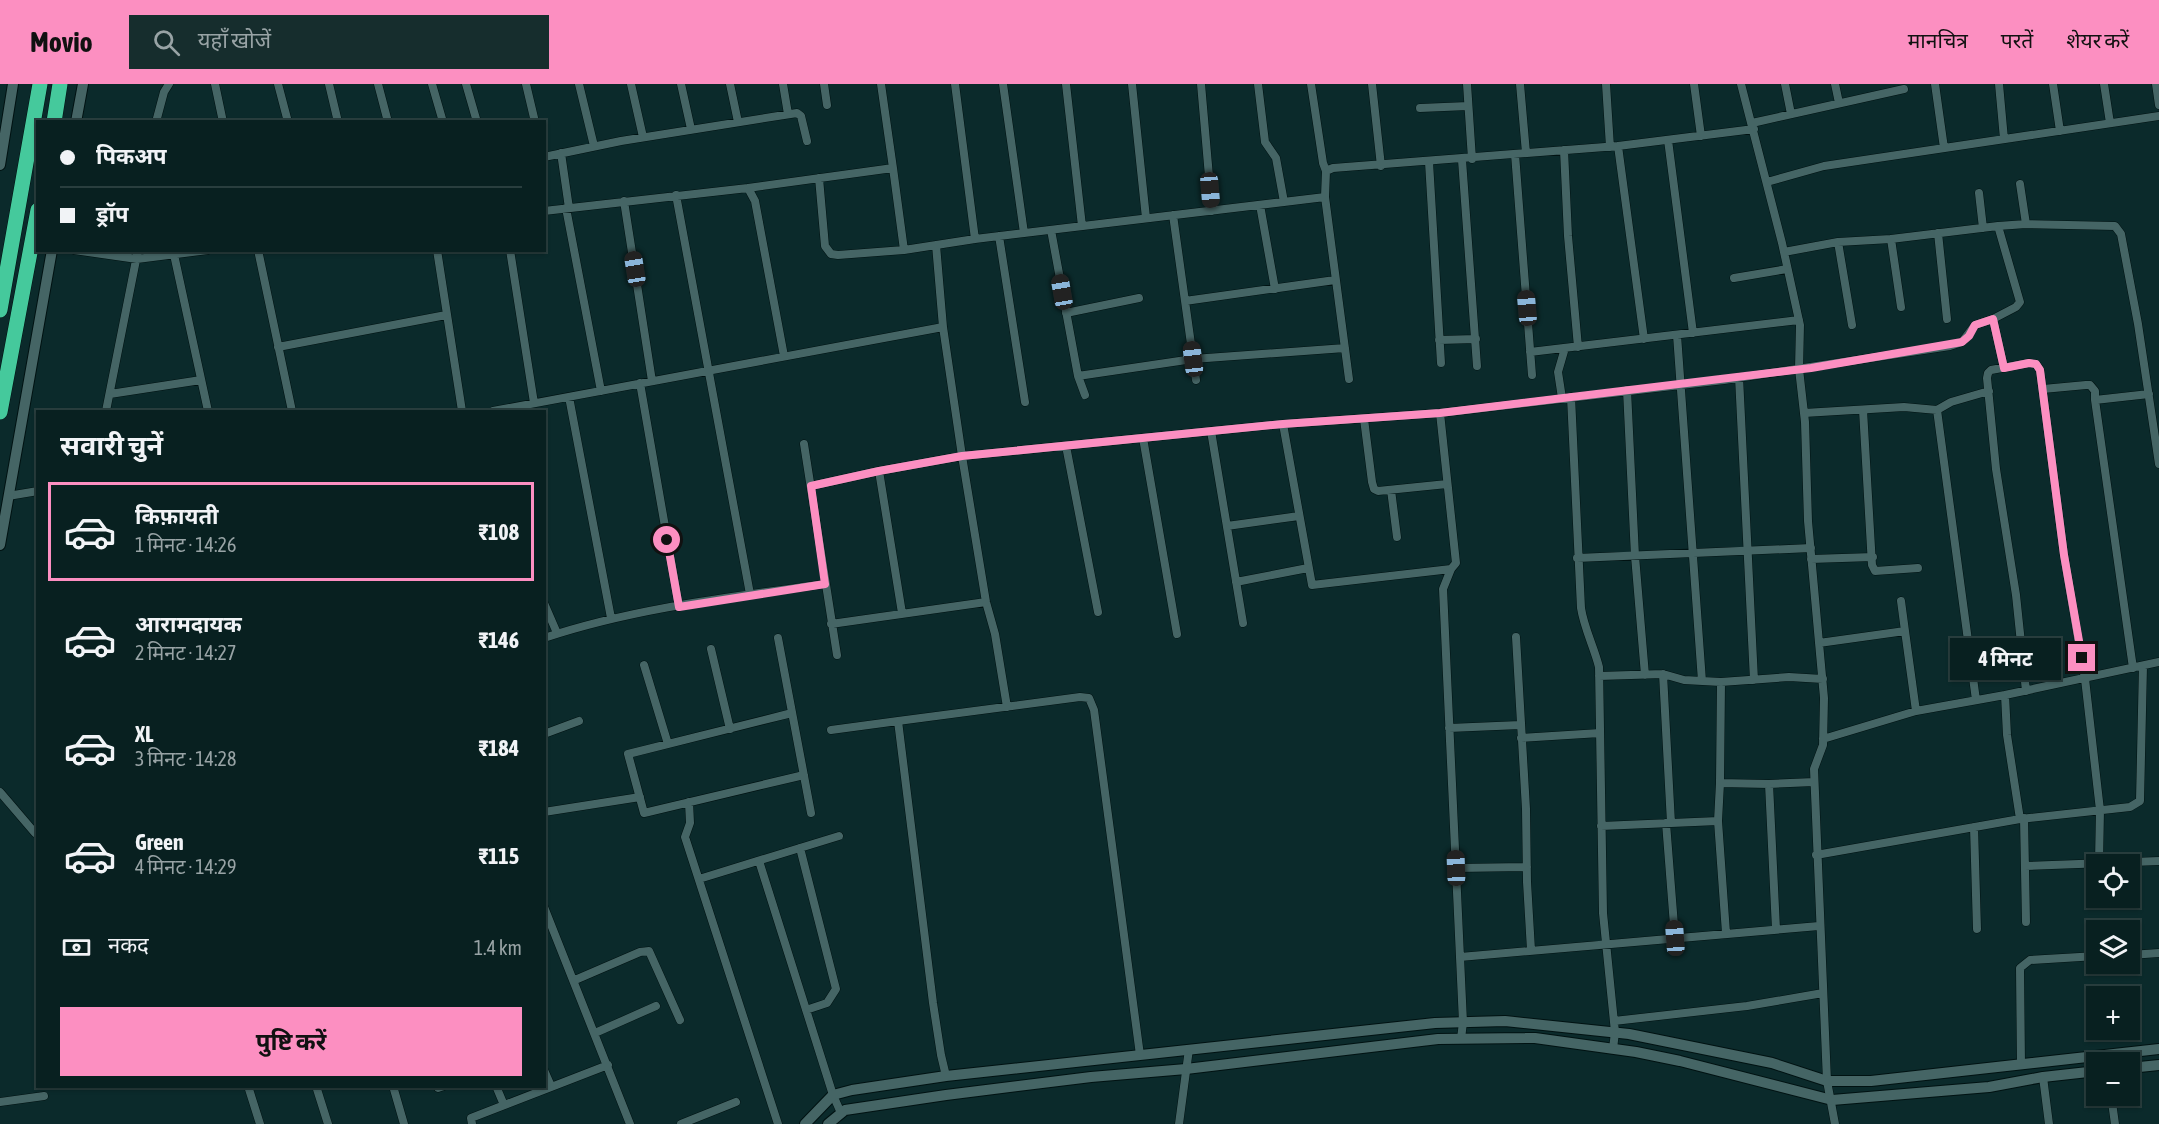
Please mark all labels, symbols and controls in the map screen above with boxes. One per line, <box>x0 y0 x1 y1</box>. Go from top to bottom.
search box <box>129 15 549 69</box>
text: Movio <box>30 26 93 58</box>
icon: search <box>150 26 183 59</box>
text: यहाँ खोजें <box>198 27 271 53</box>
text: मानचित्र <box>1908 28 1968 52</box>
text: परतें <box>2001 28 2033 52</box>
text: शेयर करें <box>2066 28 2129 52</box>
text: पिकअप <box>96 143 167 169</box>
car <box>1199 171 1221 209</box>
text: ड्रॉप <box>96 201 129 227</box>
car <box>623 250 647 288</box>
car <box>1050 273 1074 311</box>
car <box>1516 289 1538 327</box>
car <box>1182 340 1204 378</box>
text: सवारी चुनें <box>60 430 163 461</box>
text: किफ़ायती <box>135 503 219 529</box>
icon: car <box>63 505 117 559</box>
text: ₹108 <box>479 519 519 545</box>
route start <box>653 526 680 553</box>
text: 1 मिनट · 14:26 <box>135 533 236 556</box>
text: आरामदायक <box>135 611 242 637</box>
icon: car <box>63 613 117 667</box>
text: ₹146 <box>479 627 519 653</box>
callout: 4 मिनट <box>1950 637 2061 679</box>
text: 2 मिनट · 14:27 <box>135 641 236 664</box>
route end <box>2068 644 2095 671</box>
text: 4 मिनट <box>1978 647 2033 670</box>
icon: car <box>63 721 117 775</box>
text: XL <box>135 721 153 747</box>
text: ₹184 <box>479 735 519 761</box>
text: 3 मिनट · 14:28 <box>135 747 236 770</box>
icon: car <box>63 829 117 883</box>
text: Green <box>135 829 184 855</box>
text: ₹115 <box>479 843 519 869</box>
car <box>1446 850 1466 886</box>
map controls <box>2086 854 2140 1106</box>
button: locate <box>2086 854 2140 908</box>
text: 4 मिनट · 14:29 <box>135 855 236 878</box>
car <box>1665 919 1685 957</box>
button: layers <box>2086 920 2140 974</box>
icon: cash <box>60 931 93 964</box>
text: नकद <box>108 932 149 958</box>
text: 1.4 km <box>474 936 522 959</box>
button: + <box>2086 986 2140 1040</box>
button: पुष्टि करें <box>60 1007 522 1076</box>
button: − <box>2086 1052 2140 1106</box>

